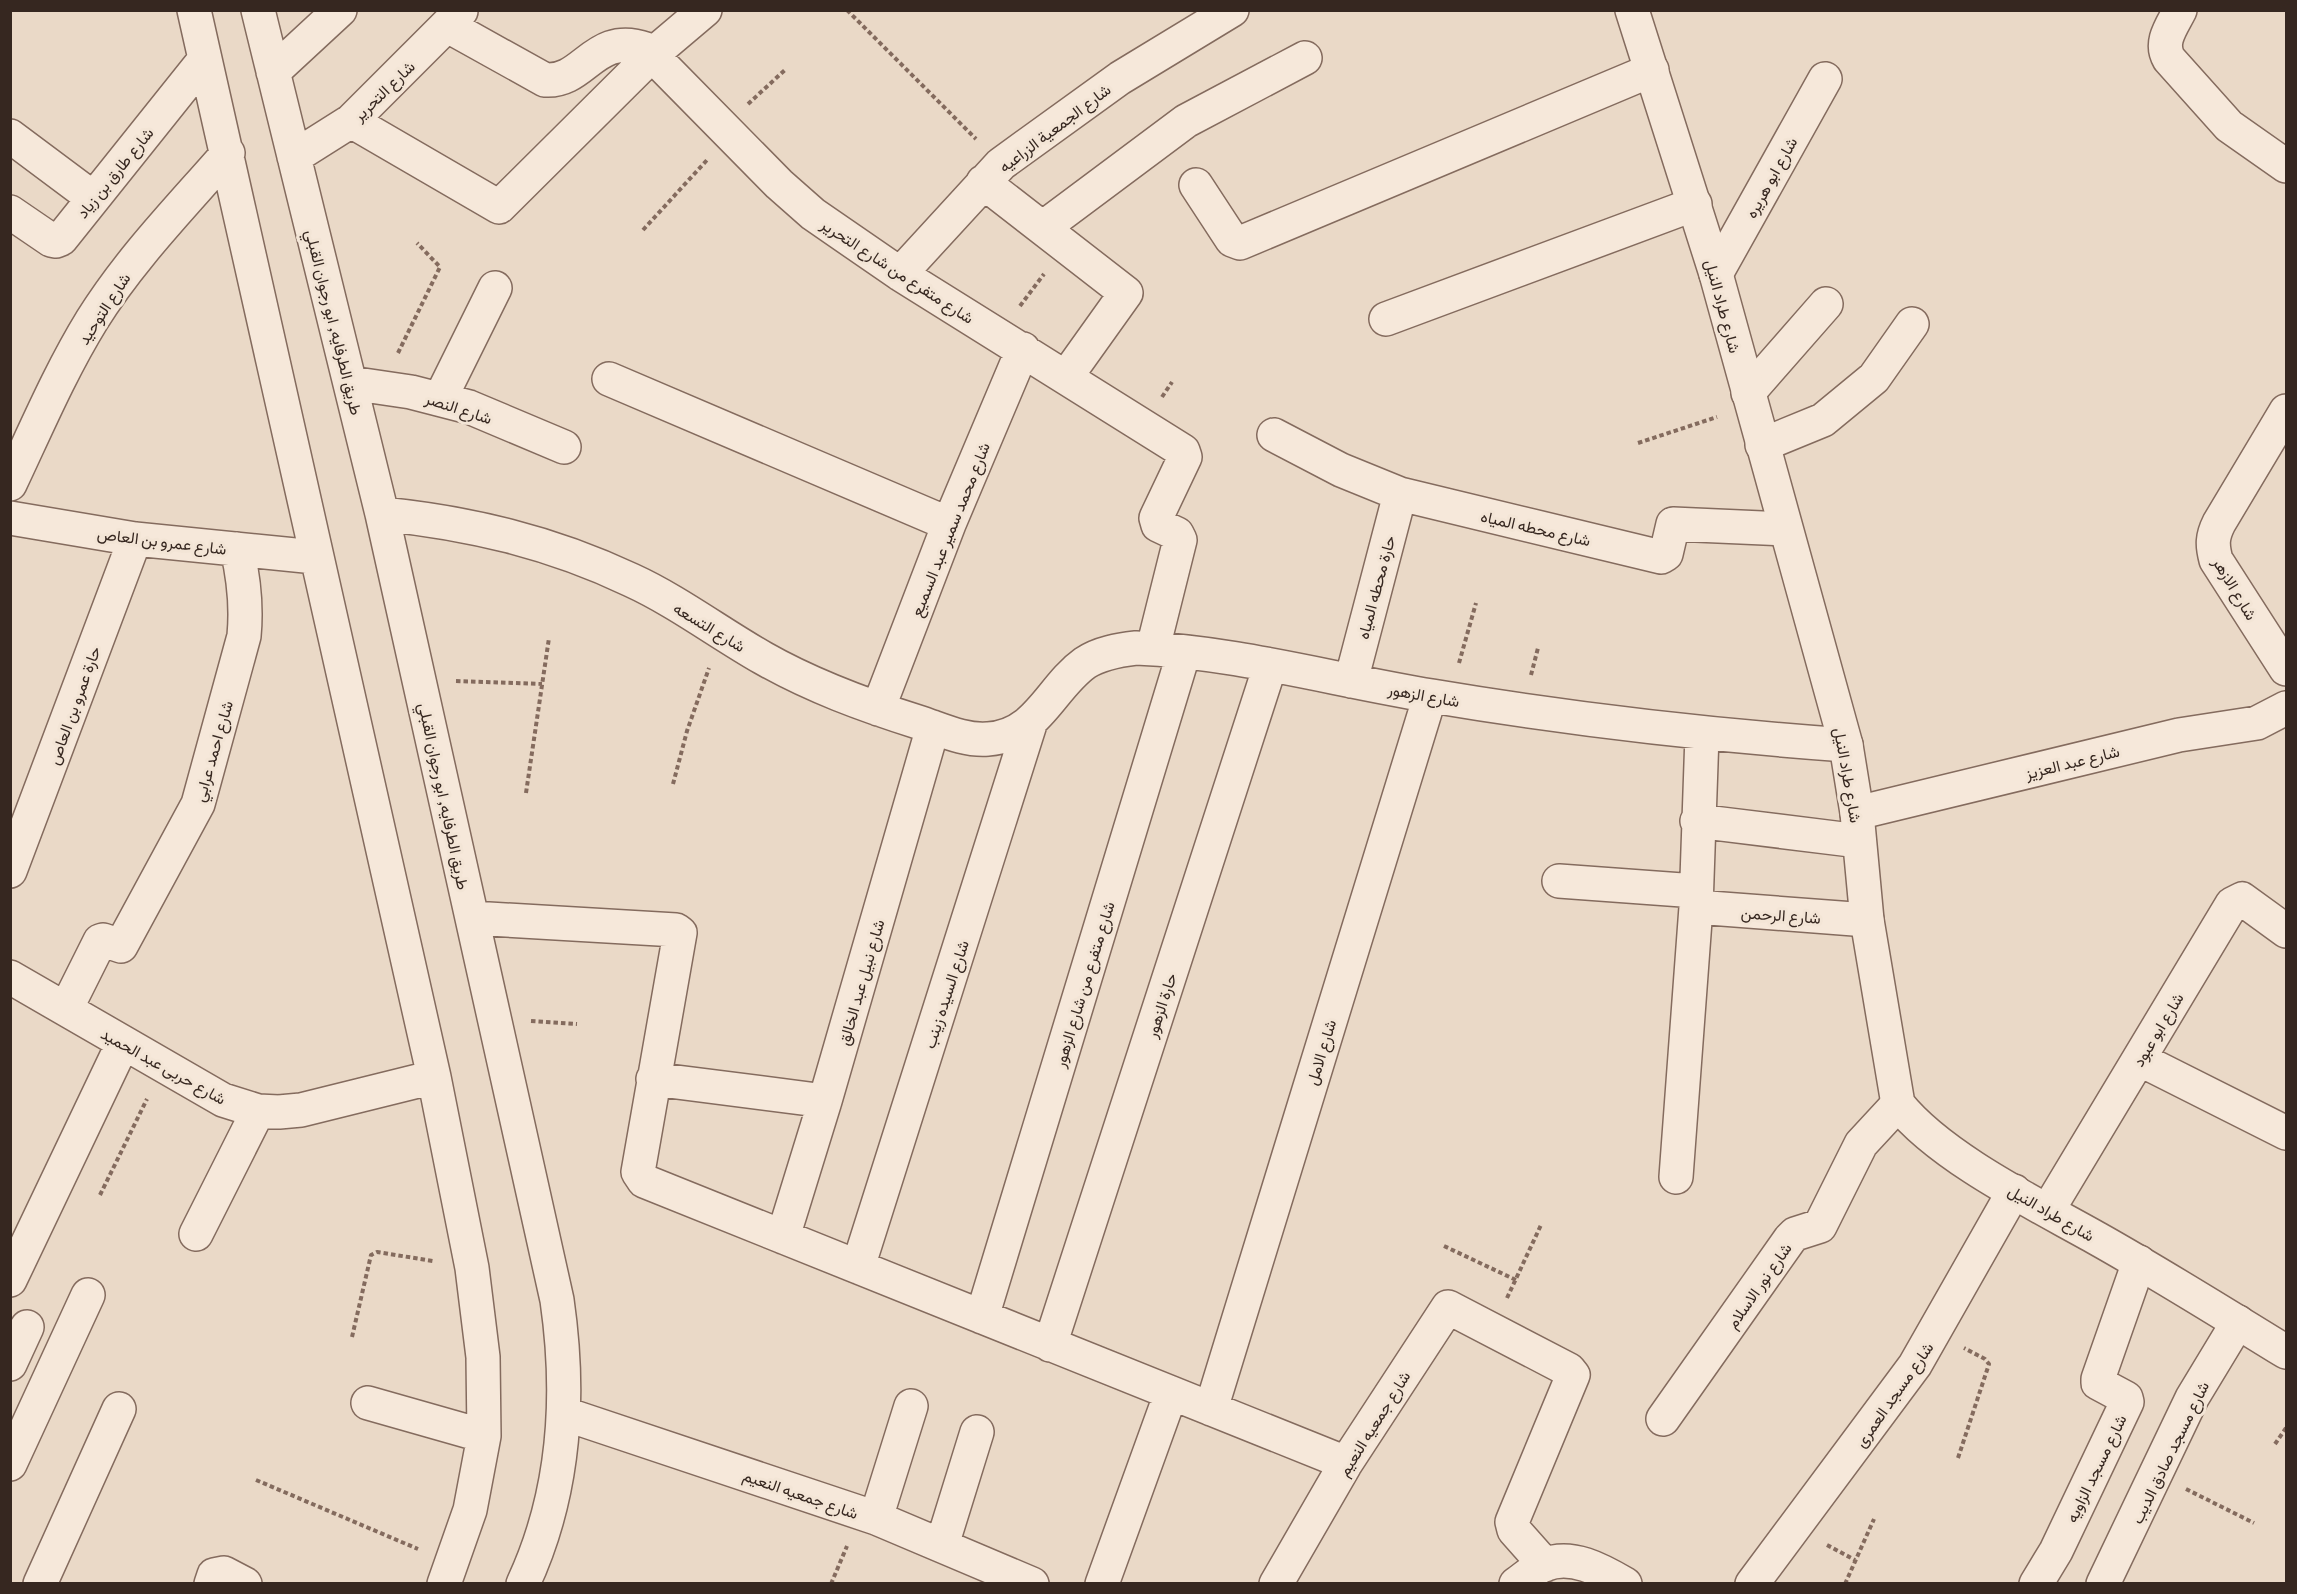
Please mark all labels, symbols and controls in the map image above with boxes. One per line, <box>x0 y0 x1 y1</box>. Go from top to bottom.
street label: شارع التحرير <box>346 54 420 127</box>
street label: شارع الجمعية الزراعيه <box>993 77 1116 178</box>
street label: شارع طارق بن زياد <box>70 121 159 223</box>
street label: شارع ابو هريره <box>1738 132 1803 222</box>
street label: شارع متفرع من شارع التحرير <box>815 211 979 329</box>
street label: طريق الطرفايه, ابو رجوان القبلي <box>297 227 370 418</box>
street label: شارع طراد النيل <box>1699 256 1748 356</box>
street label: شارع التوحيد <box>71 267 136 349</box>
street label: شارع النصر <box>421 385 496 430</box>
street label: شارع محمد سمير عبد السميع <box>903 438 996 620</box>
street label: شارع محطه المياه <box>1478 503 1593 552</box>
street label: شارع عمرو بن العاص <box>96 520 228 561</box>
street label: حارة محطه المياه <box>1350 532 1400 642</box>
street label: شارع الازهر <box>2206 551 2264 625</box>
street label: شارع التسعه <box>669 595 751 658</box>
street label: حارة عمرو بن العاص <box>40 642 106 768</box>
street label: شارع الزهور <box>1385 676 1462 713</box>
street label: شارع احمد عرابي <box>186 698 241 805</box>
street label: طريق الطرفايه, ابو رجوان القبلي <box>411 700 477 892</box>
street label: شارع طراد النيل <box>1828 726 1869 825</box>
street label: شارع عبد العزيز <box>2021 738 2122 786</box>
street label: شارع متفرع من شارع الزهور <box>1046 898 1121 1071</box>
street label: شارع الرحمن <box>1740 899 1822 930</box>
street label: شارع نبيل عبد الخالق <box>830 916 890 1048</box>
street label: شارع السيده زينب <box>916 937 975 1052</box>
street label: حارة الزهور <box>1138 969 1182 1041</box>
street label: شارع ابو عبود <box>2125 987 2189 1071</box>
street label: شارع الامل <box>1299 1016 1342 1088</box>
street label: شارع حربى عبد الحميد <box>96 1021 231 1110</box>
street label: شارع طراد النيل <box>2004 1178 2100 1247</box>
street label: شارع نور الاسلام <box>1719 1237 1797 1334</box>
street label: شارع مسجد العمرى <box>1848 1336 1939 1452</box>
street label: شارع جمعيه النعيم <box>1331 1366 1416 1481</box>
street label: شارع مسجد صادق الديب <box>2124 1377 2215 1528</box>
street label: شارع مسجد الزاويه <box>2058 1410 2132 1527</box>
street label: شارع جمعيه النعيم <box>740 1462 862 1525</box>

